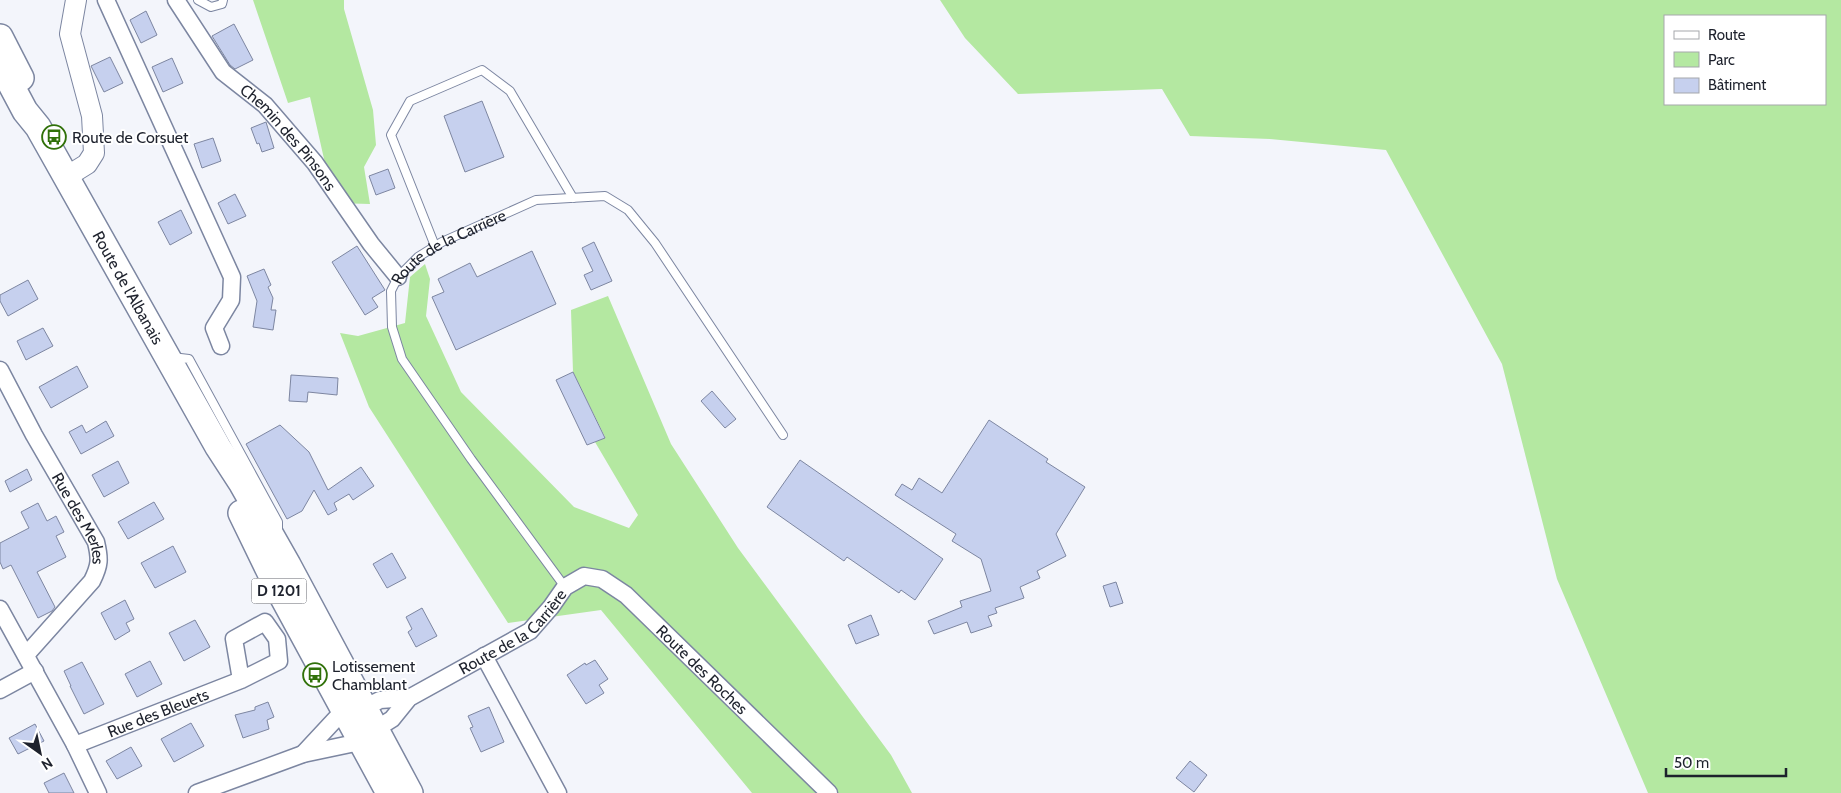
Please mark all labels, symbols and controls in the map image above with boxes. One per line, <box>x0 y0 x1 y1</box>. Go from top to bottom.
legend <box>1664 15 1826 105</box>
text: Route <box>1708 26 1746 44</box>
text: Parc <box>1708 51 1735 69</box>
text: Bâtiment <box>1708 76 1766 94</box>
street label: Chemin des Pinsons <box>236 80 340 195</box>
bus stop icon: Route de Corsuet <box>41 124 67 150</box>
place label: Route de Corsuet <box>72 128 189 147</box>
street label: Route de la Carrière <box>387 206 509 287</box>
street label: Route de l'Albanais <box>88 228 167 348</box>
street label: Rue des Merles <box>48 469 108 566</box>
road number: D 1201 <box>252 578 306 604</box>
street label: Route de la Carrière <box>456 586 571 679</box>
street label: Route des Roches <box>652 621 752 719</box>
place label: Lotissement Chamblant <box>332 657 416 694</box>
bus stop icon: Lotissement Chamblant <box>302 662 328 688</box>
street label: Rue des Bleuets <box>105 685 212 741</box>
north arrow <box>15 728 65 778</box>
scale bar <box>1666 746 1786 778</box>
text: N <box>38 754 56 774</box>
text: 50 m <box>1674 754 1709 772</box>

